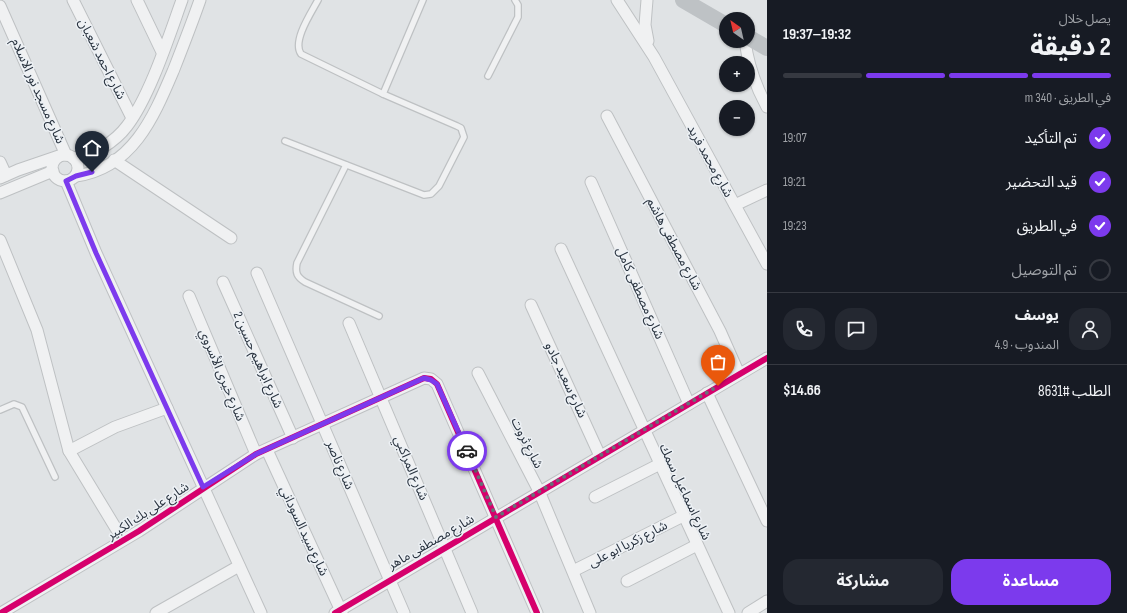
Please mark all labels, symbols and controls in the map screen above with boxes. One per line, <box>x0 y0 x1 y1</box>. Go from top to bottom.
text: يصل خلال <box>1059 11 1111 27</box>
north arrow <box>719 12 755 48</box>
map controls <box>719 12 755 136</box>
street label: شارع احمد شعبان <box>73 16 129 103</box>
text: 19:32–19:37 <box>783 25 851 44</box>
text: 2 دقيقة <box>1030 32 1111 63</box>
street label: شارع مسجد نور الاسلام <box>6 36 68 147</box>
button: + <box>719 56 755 92</box>
text: في الطريق · 340 m <box>1025 90 1111 106</box>
button: − <box>719 100 755 136</box>
street label: شارع محمد فريد <box>682 122 736 201</box>
icon: check <box>1089 127 1111 149</box>
text: تم التأكيد <box>1025 129 1077 148</box>
text: 19:07 <box>783 130 807 146</box>
pin <box>75 131 109 172</box>
icon: home <box>81 137 103 159</box>
icon: check <box>1089 171 1111 193</box>
text: قيد التحضير <box>1006 173 1077 192</box>
text: 19:21 <box>783 174 806 190</box>
street label: شارع مصطفى هاشم <box>641 195 705 294</box>
icon: check <box>1089 215 1111 237</box>
text: في الطريق <box>1017 217 1077 236</box>
text: 19:23 <box>783 218 807 234</box>
street label: شارع مصطفى كامل <box>611 244 668 342</box>
text: تم التوصيل <box>1011 261 1077 280</box>
text: يوسف <box>1015 306 1059 325</box>
button: phone <box>783 308 825 350</box>
button: chat <box>835 308 877 350</box>
button: person <box>1069 308 1111 350</box>
street label: شارع ابراهيم حسين 2 <box>228 309 286 412</box>
street label: شارع خيرى الأسروي <box>193 326 249 424</box>
text: المندوب · 4.9 <box>995 337 1059 353</box>
street label: شارع سعيد جادو <box>540 340 591 421</box>
pin <box>701 345 735 386</box>
icon: bag <box>707 351 729 373</box>
text: $14.66 <box>783 381 821 400</box>
text: الطلب #8631 <box>1038 382 1111 401</box>
street label: شارع ثروت <box>506 415 547 472</box>
courier <box>447 431 487 471</box>
street label: شارع المراكبي <box>388 433 432 504</box>
street label: شارع ناصر <box>320 437 357 493</box>
icon: car <box>456 440 478 462</box>
street label: شارع اسماعيل سمك <box>654 441 714 544</box>
street label: شارع على بك الكبير <box>103 479 193 546</box>
street label: شارع سيد السوداني <box>274 483 332 579</box>
street label: شارع مصطفى ماهر <box>384 511 478 575</box>
street label: شارع زكريا ابو على <box>586 517 671 573</box>
button: مشاركة <box>783 559 943 605</box>
button: مساعدة <box>951 559 1111 605</box>

